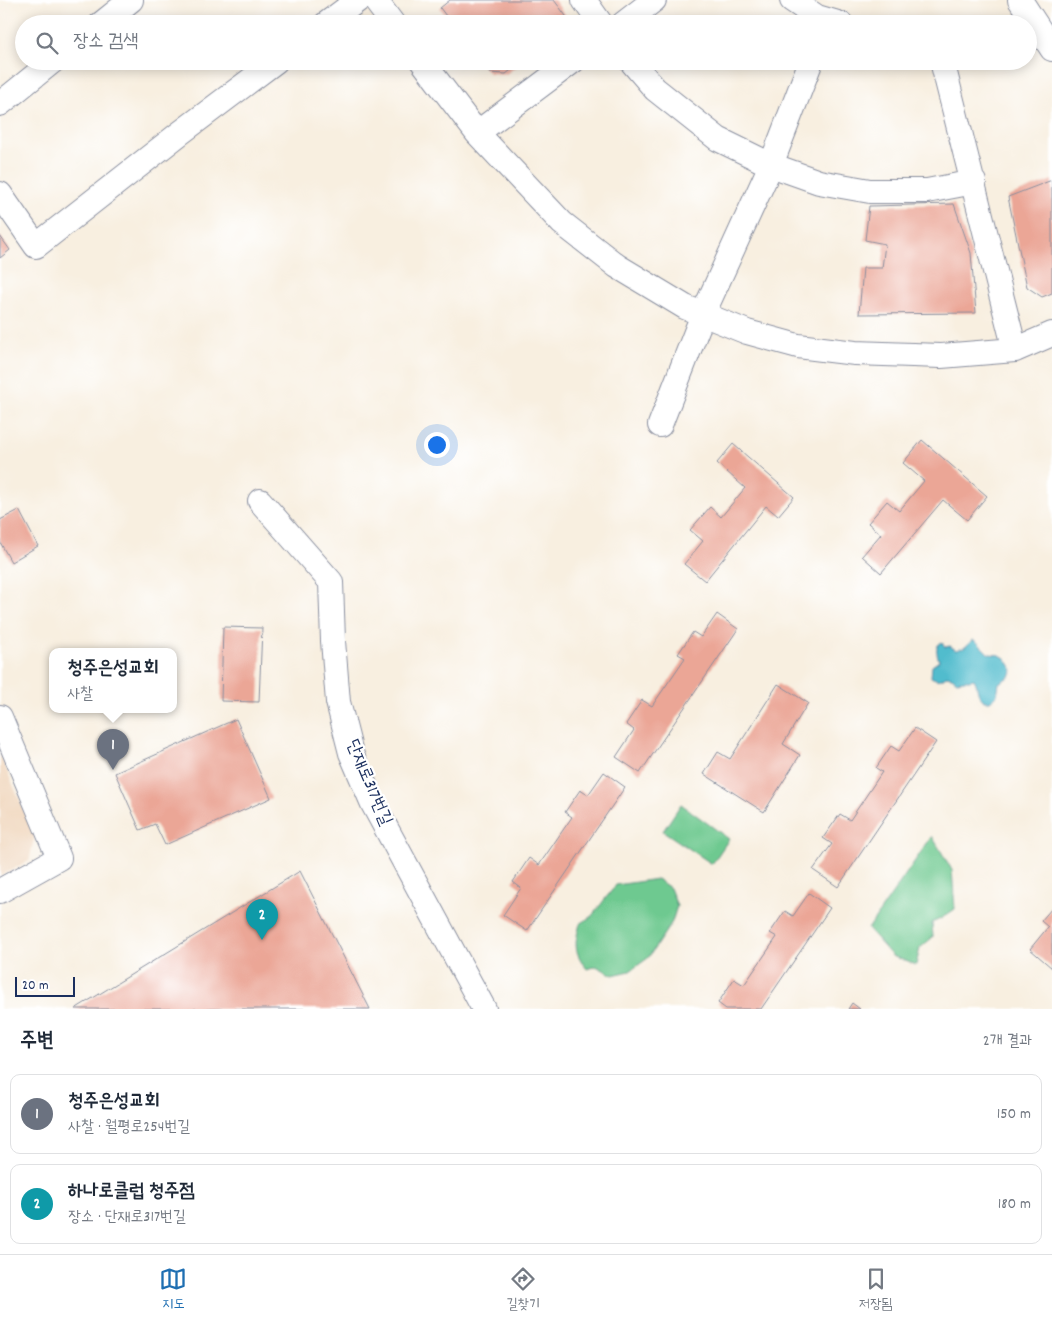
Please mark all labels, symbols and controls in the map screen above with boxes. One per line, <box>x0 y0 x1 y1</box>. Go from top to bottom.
search box <box>15 15 1037 70</box>
icon: search <box>33 29 61 57</box>
text: 장소 검색 <box>73 29 139 56</box>
your location <box>424 432 450 458</box>
popup <box>49 648 177 713</box>
text: 청주은성교회 <box>67 656 159 683</box>
text: 사찰 <box>67 683 93 706</box>
pin: 1 <box>97 729 129 770</box>
street label: 단재로317번길 <box>339 736 398 830</box>
pin: 2 <box>246 899 278 940</box>
scale bar <box>15 974 75 997</box>
text: 20 m <box>22 976 49 996</box>
text: 주변 <box>20 1027 54 1057</box>
text: 2개 결과 <box>983 1030 1032 1053</box>
text: 청주은성교회 <box>68 1089 160 1116</box>
text: 1 <box>35 1103 39 1126</box>
text: 150 m <box>997 1103 1031 1126</box>
text: 사찰 · 월평로254번길 <box>68 1116 190 1139</box>
text: 하나로클럽 청주점 <box>68 1179 195 1206</box>
text: 2 <box>34 1193 41 1216</box>
text: 180 m <box>998 1193 1031 1216</box>
text: 장소 · 단재로317번길 <box>68 1206 186 1229</box>
tab: 지도 <box>159 1265 187 1315</box>
tab: 길찾기 <box>506 1265 540 1315</box>
tab: 저장됨 <box>859 1265 893 1315</box>

